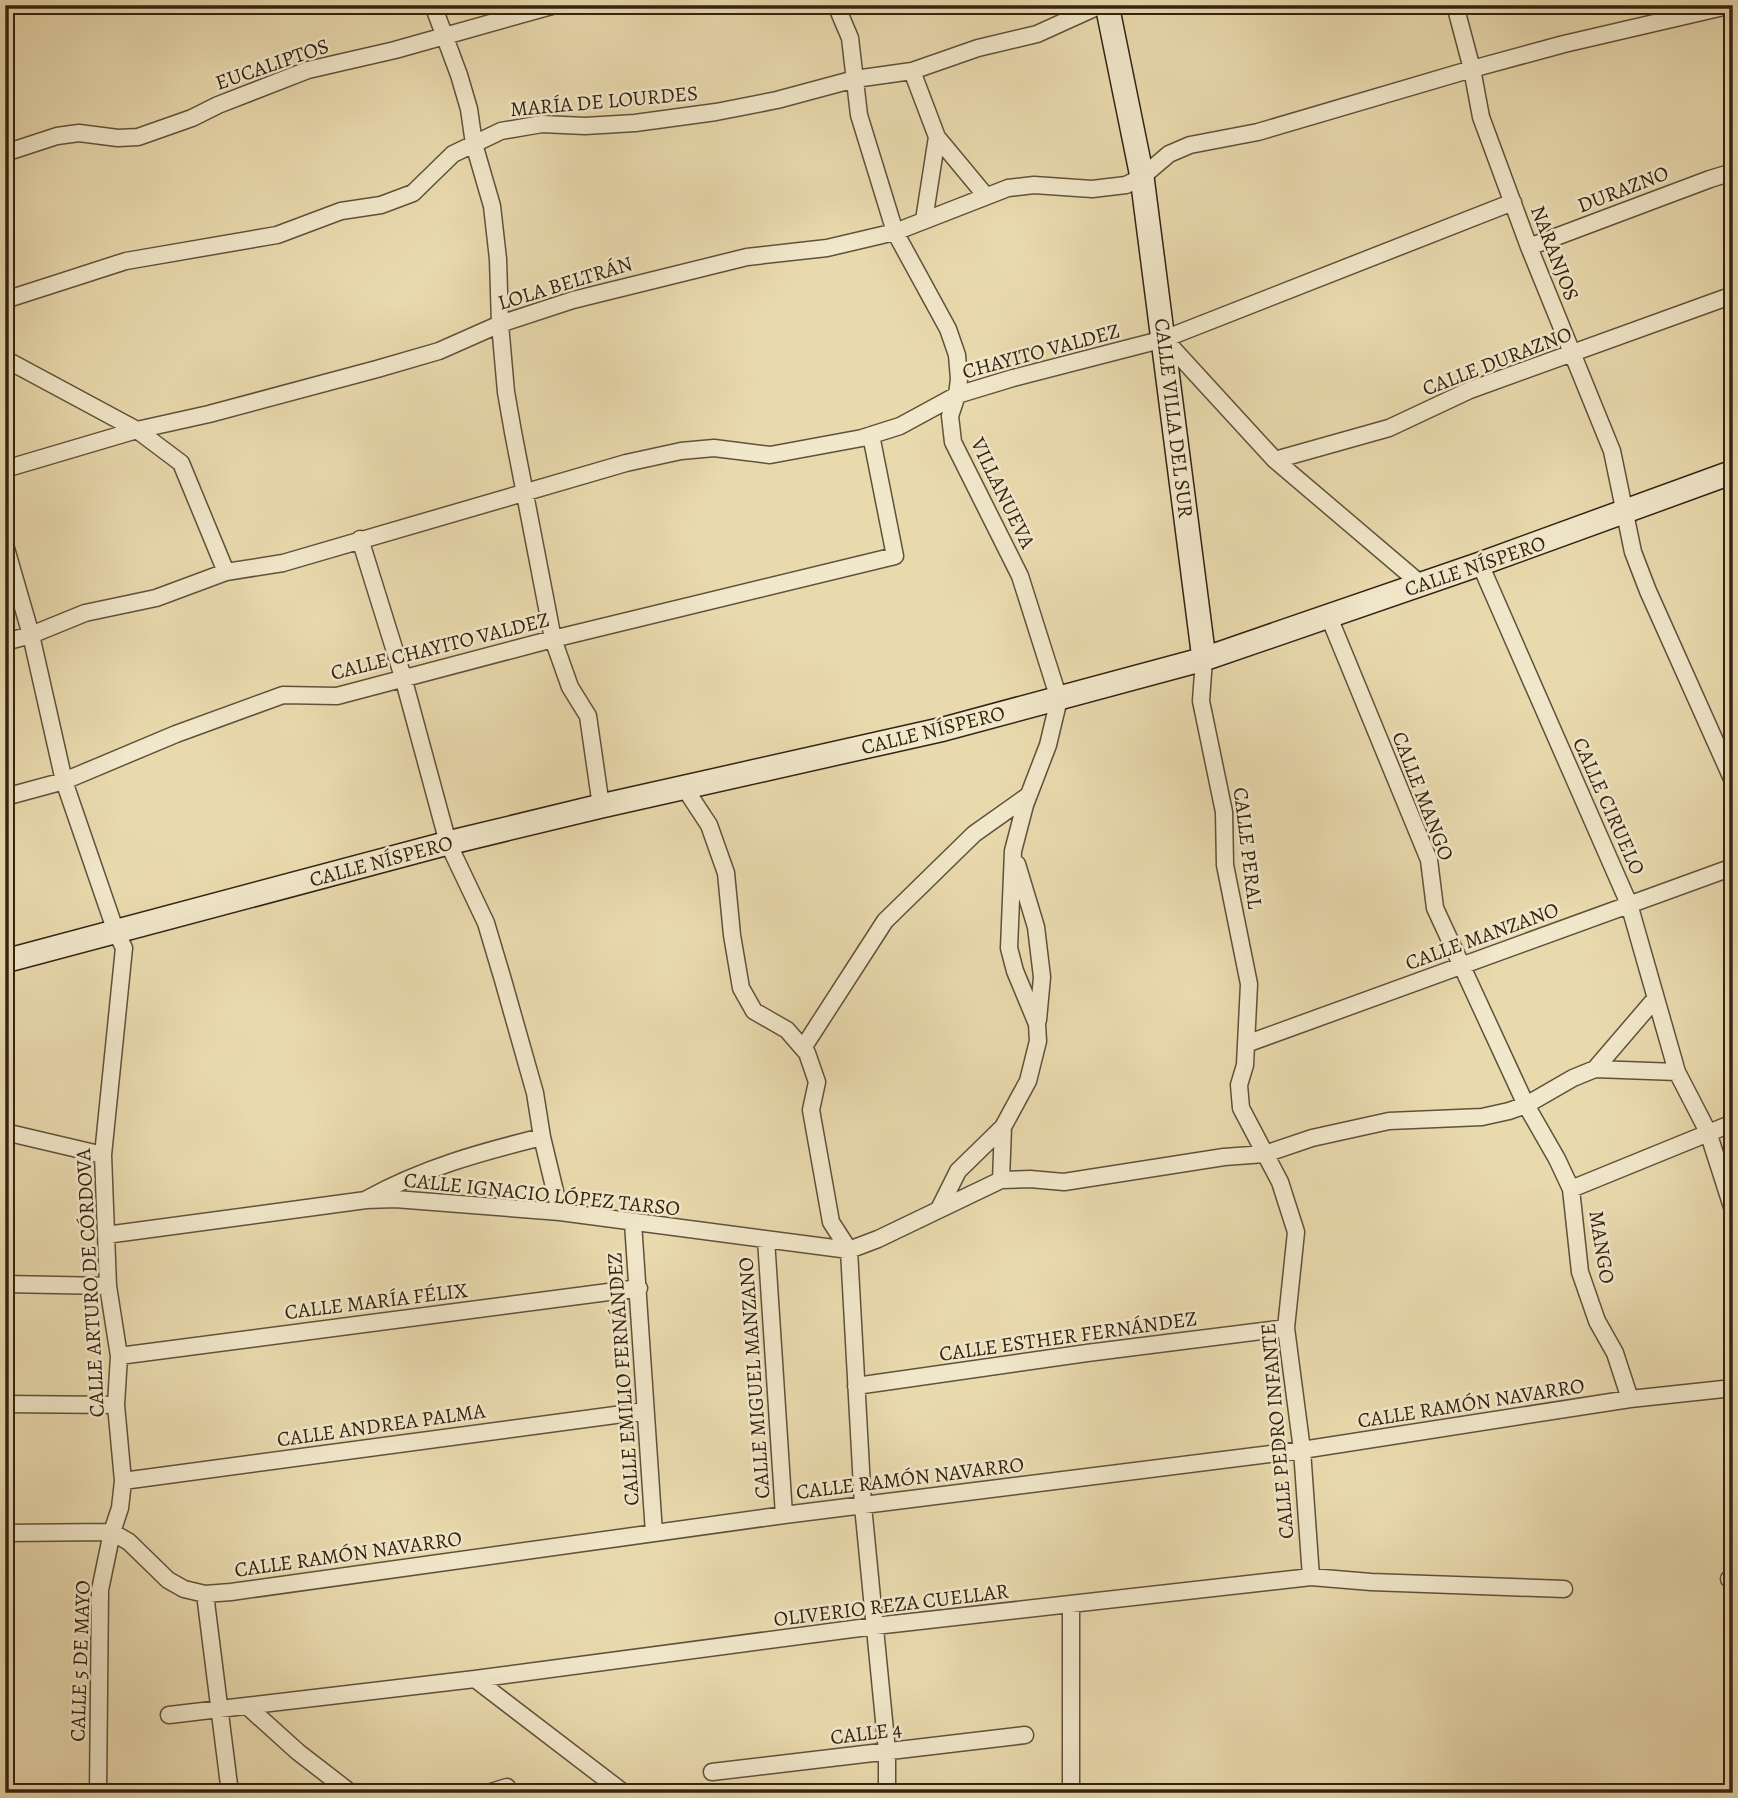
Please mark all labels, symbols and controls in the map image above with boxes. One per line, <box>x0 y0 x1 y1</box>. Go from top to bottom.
street label: EUCALIPTOS <box>211 31 333 97</box>
street label: MARÍA DE LOURDES <box>509 79 699 123</box>
street label: DURAZNO <box>1573 159 1673 219</box>
street label: NARANJOS <box>1524 201 1586 305</box>
street label: LOLA BELTRÁN <box>494 249 636 317</box>
street label: CHAYITO VALDEZ <box>959 317 1123 385</box>
street label: CALLE VILLA DEL SUR <box>1148 317 1200 520</box>
street label: CALLE DURAZNO <box>1418 320 1576 402</box>
street label: VILLANUEVA <box>964 432 1042 554</box>
street label: CALLE NÍSPERO <box>1401 529 1549 603</box>
street label: CALLE CHAYITO VALDEZ <box>328 605 552 687</box>
street label: CALLE NÍSPERO <box>858 699 1008 761</box>
street label: CALLE MANGO <box>1386 727 1460 865</box>
street label: CALLE CIRUELO <box>1566 733 1652 879</box>
street label: CALLE PERAL <box>1227 786 1269 911</box>
street label: CALLE NÍSPERO <box>306 828 456 894</box>
street label: CALLE MANZANO <box>1401 895 1563 977</box>
street label: CALLE ARTURO DE CÓRDOVA <box>69 1147 111 1418</box>
street label: CALLE IGNACIO LÓPEZ TARSO <box>403 1166 681 1222</box>
street label: MANGO <box>1582 1208 1622 1286</box>
street label: CALLE EMILIO FERNÁNDEZ <box>600 1251 646 1507</box>
street label: CALLE MIGUEL MANZANO <box>732 1256 776 1500</box>
street label: CALLE MARÍA FÉLIX <box>283 1276 469 1326</box>
street label: CALLE ESTHER FERNÁNDEZ <box>937 1304 1199 1368</box>
street label: CALLE PEDRO INFANTE <box>1254 1322 1300 1540</box>
street label: CALLE RAMÓN NAVARRO <box>1356 1371 1586 1435</box>
street label: CALLE ANDREA PALMA <box>275 1396 488 1453</box>
street label: CALLE RAMÓN NAVARRO <box>794 1450 1026 1506</box>
street label: CALLE RAMÓN NAVARRO <box>232 1524 464 1584</box>
street label: OLIVERIO REZA CUELLAR <box>772 1577 1010 1633</box>
street label: CALLE 5 DE MAYO <box>63 1580 97 1742</box>
street label: CALLE 4 <box>829 1715 903 1751</box>

